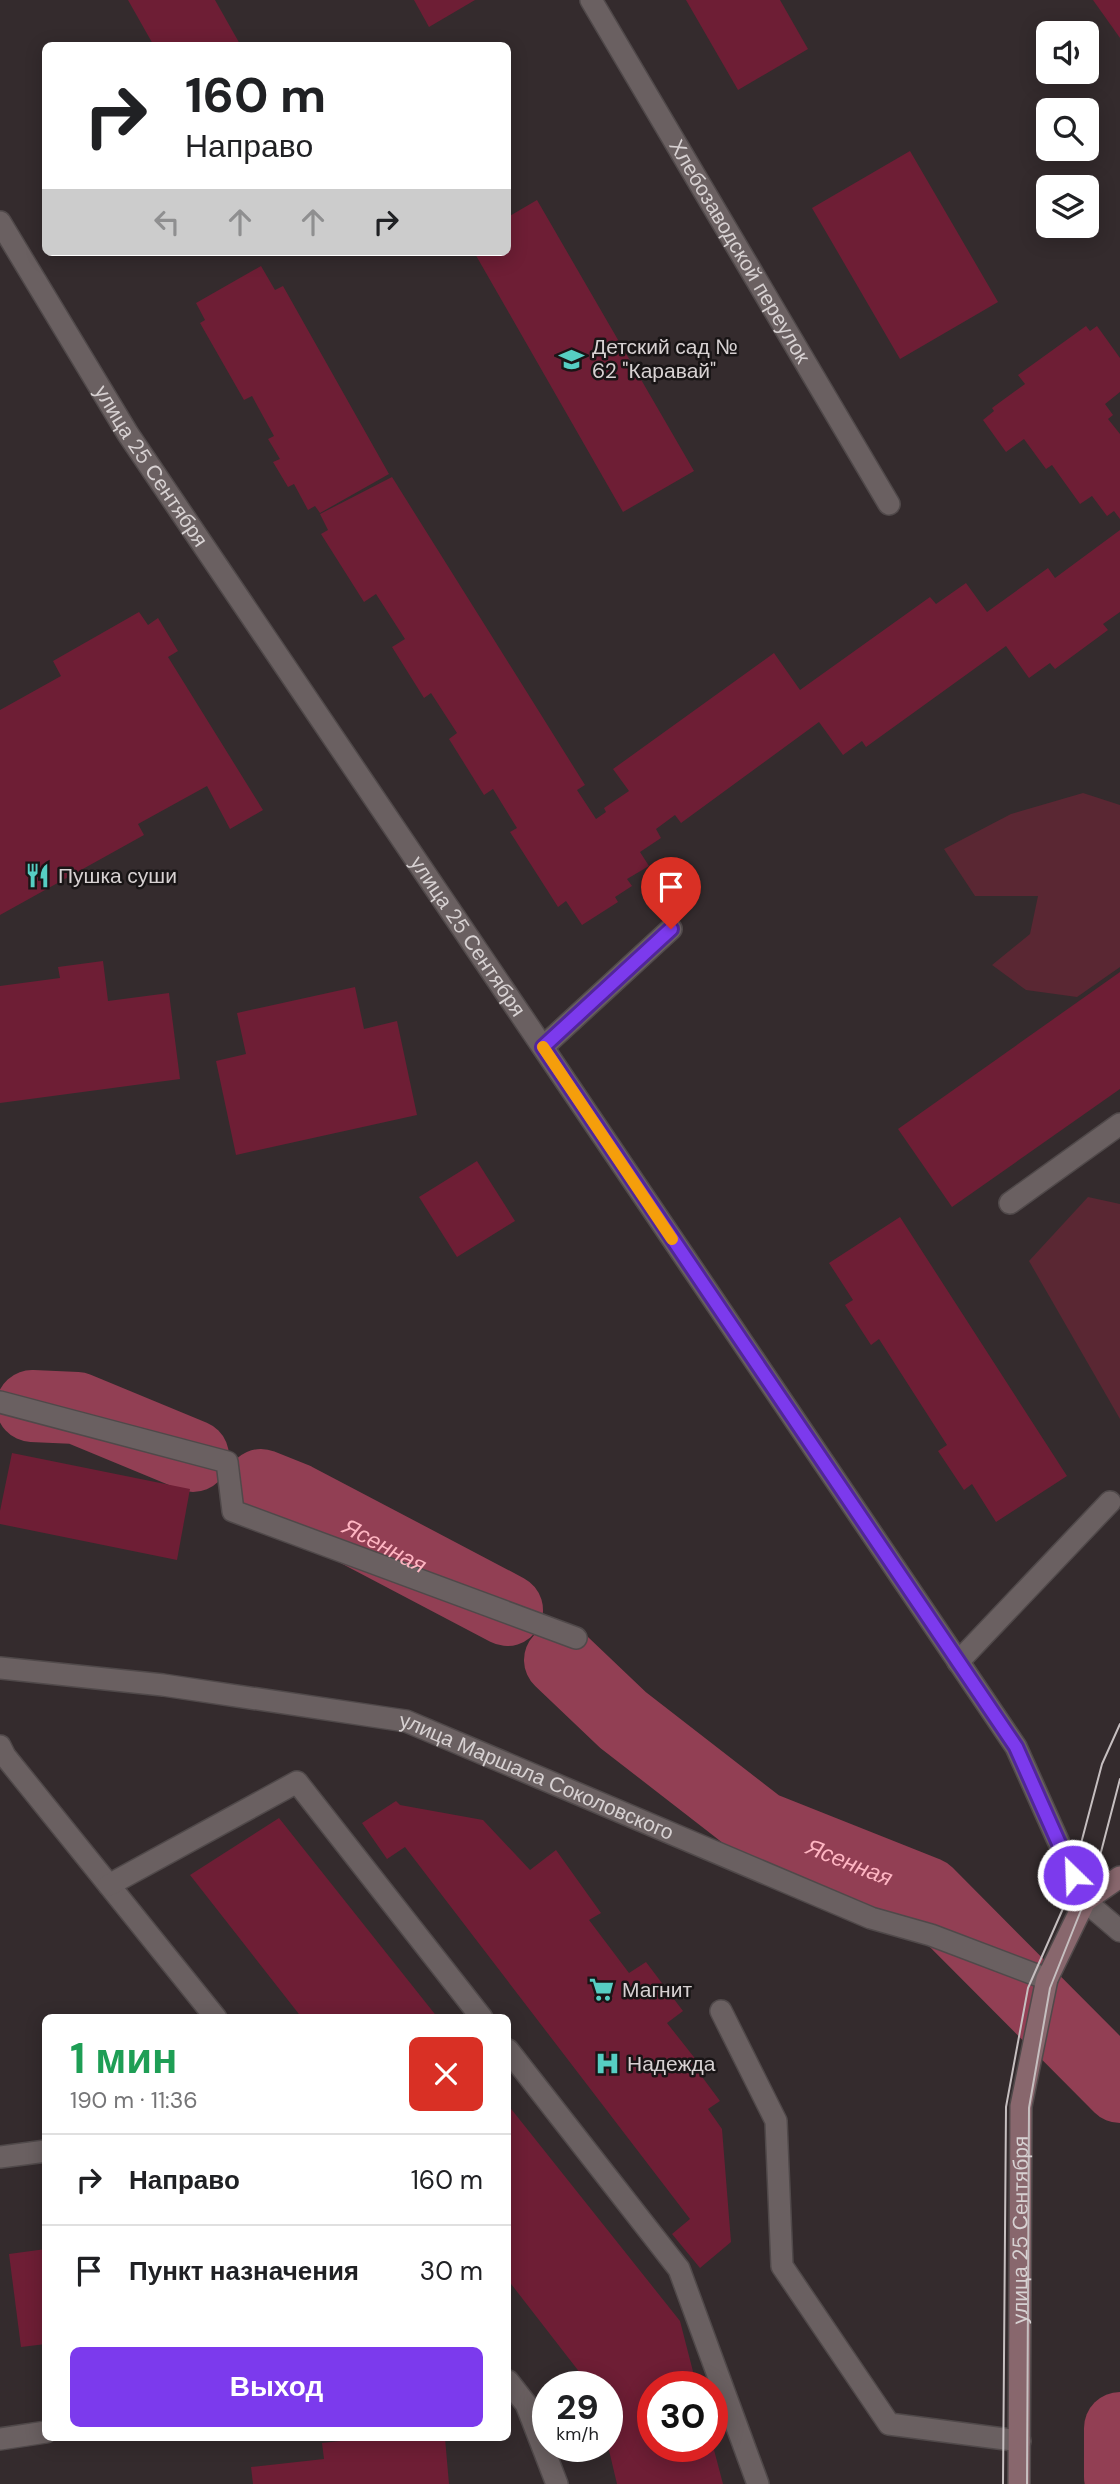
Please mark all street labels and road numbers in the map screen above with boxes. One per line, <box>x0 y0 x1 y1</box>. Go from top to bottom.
street label: Хлебозаводской переулок <box>663 134 817 369</box>
street label: улица 25 Сентября <box>88 380 214 552</box>
street label: улица 25 Сентября <box>403 850 532 1022</box>
street label: улица Маршала Соколовского <box>398 1706 678 1847</box>
street label: улица 25 Сентября <box>1006 2136 1035 2324</box>

